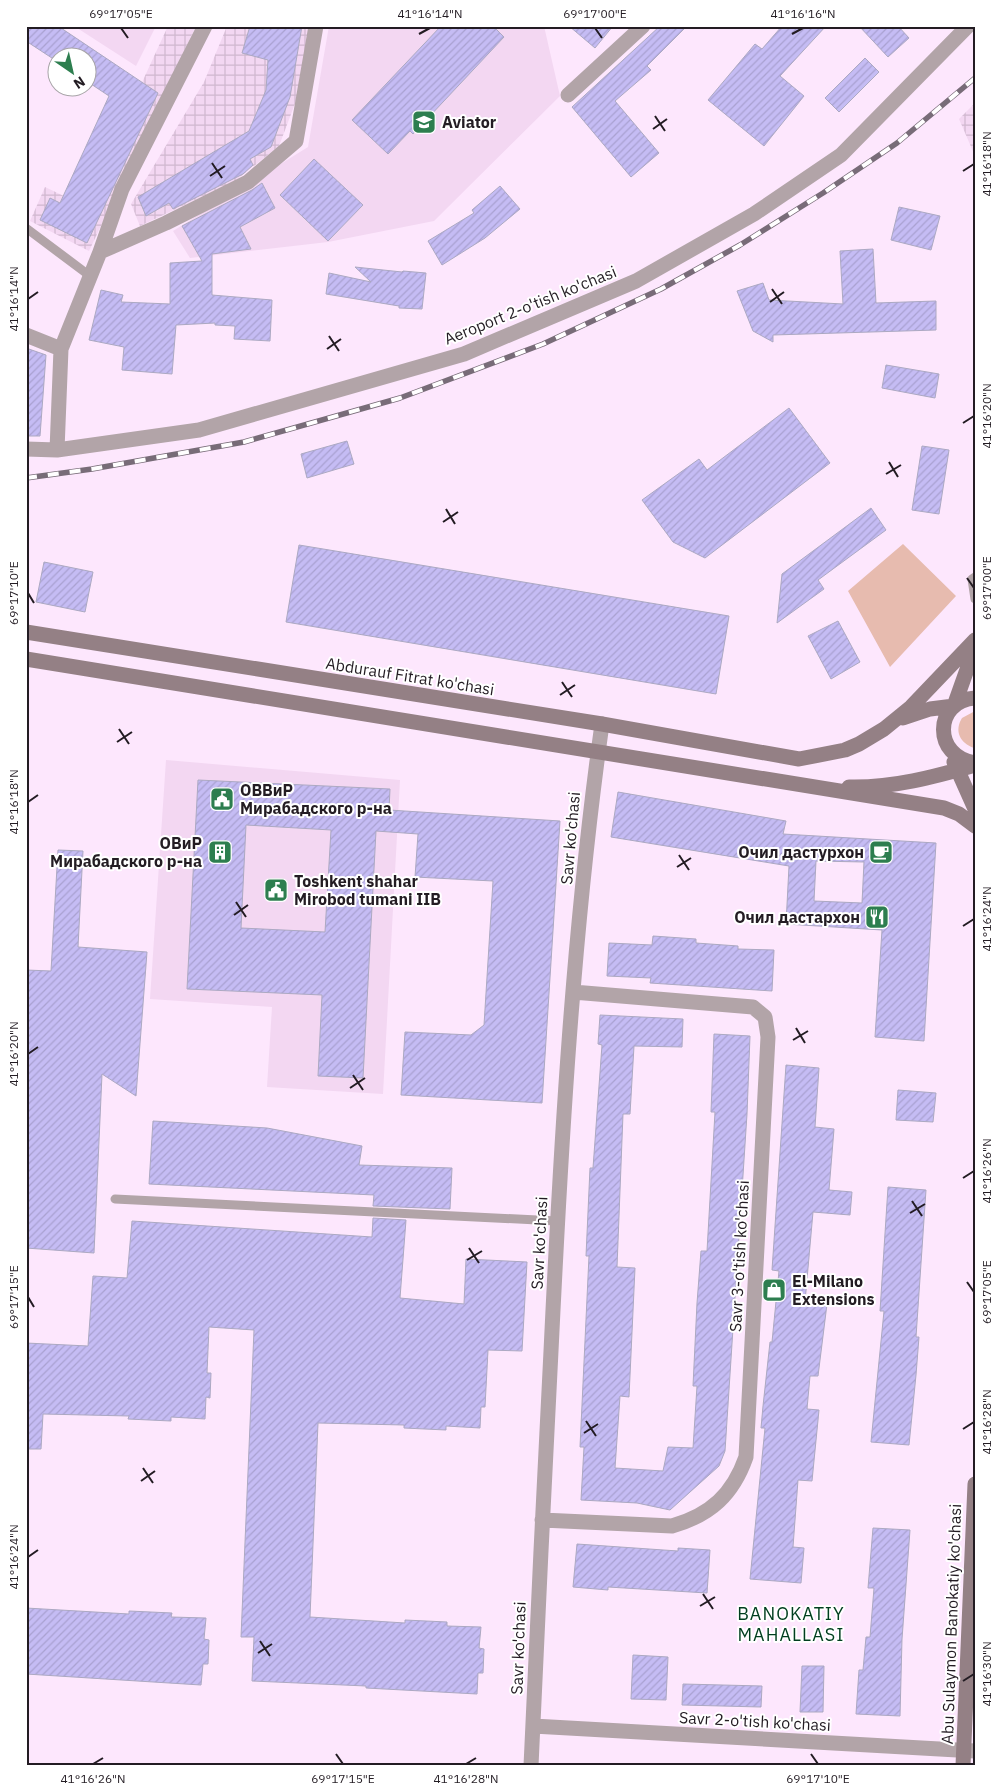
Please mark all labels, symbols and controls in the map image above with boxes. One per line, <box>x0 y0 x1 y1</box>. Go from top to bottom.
text: 69°17'05"E <box>89 6 153 21</box>
text: 41°16'14"N <box>397 6 463 21</box>
text: 69°17'00"E <box>563 6 627 21</box>
text: 41°16'16"N <box>770 6 836 21</box>
north arrow <box>48 48 98 98</box>
text: N <box>70 72 89 93</box>
school or university icon: Aviator <box>411 109 437 135</box>
place label: Aviator <box>442 112 497 132</box>
text: 41°16'18"N <box>979 131 994 197</box>
street label: Aeroport 2-o'tish ko'chasi <box>441 261 619 349</box>
text: 41°16'14"N <box>6 266 21 332</box>
text: 41°16'20"N <box>979 383 994 449</box>
text: 69°17'00"E <box>979 556 994 620</box>
text: 69°17'10"E <box>6 561 21 625</box>
street label: Abdurauf Fitrat ko'chasi <box>324 653 496 699</box>
text: 41°16'18"N <box>6 769 21 835</box>
place label: ОВВиР Мирабадского р-на <box>240 780 392 818</box>
public building icon: ОВВиР Мирабадского р-на <box>209 786 235 812</box>
street label: Savr ko'chasi <box>556 791 584 885</box>
place label: ОВиР Мирабадского р-на <box>50 833 202 871</box>
building icon: ОВиР Мирабадского р-на <box>207 839 233 865</box>
cafe icon: Очил дастурхон <box>868 839 894 865</box>
place label: Очил дастурхон <box>738 842 864 862</box>
place label: Toshkent shahar Mirobod tumani IIB <box>294 871 441 909</box>
public building icon: Toshkent shahar Mirobod tumani IIB <box>263 877 289 903</box>
text: 41°16'24"N <box>979 886 994 952</box>
restaurant icon: Очил дастархон <box>864 904 890 930</box>
place label: Очил дастархон <box>734 907 860 927</box>
text: 41°16'20"N <box>6 1021 21 1087</box>
text: 41°16'26"N <box>979 1138 994 1204</box>
street label: Savr 3-o'tish ko'chasi <box>725 1180 753 1332</box>
street label: Savr ko'chasi <box>527 1196 551 1290</box>
text: 69°17'05"E <box>979 1260 994 1324</box>
text: 69°17'15"E <box>6 1265 21 1329</box>
place label: El-Milano Extensions <box>792 1271 875 1309</box>
shop icon: El-Milano Extensions <box>761 1277 787 1303</box>
text: 41°16'28"N <box>979 1389 994 1455</box>
street label: Abu Sulaymon Banokatiy ko'chasi <box>937 1503 965 1745</box>
text: 41°16'24"N <box>6 1524 21 1590</box>
street label: Savr ko'chasi <box>506 1601 530 1695</box>
district label: BANOKATIY MAHALLASI <box>737 1602 845 1646</box>
text: 41°16'30"N <box>979 1641 994 1707</box>
street label: Savr 2-o'tish ko'chasi <box>679 1707 831 1735</box>
text: 41°16'26"N <box>60 1771 126 1786</box>
text: 69°17'15"E <box>311 1771 375 1786</box>
text: 41°16'28"N <box>433 1771 499 1786</box>
text: 69°17'10"E <box>786 1771 850 1786</box>

